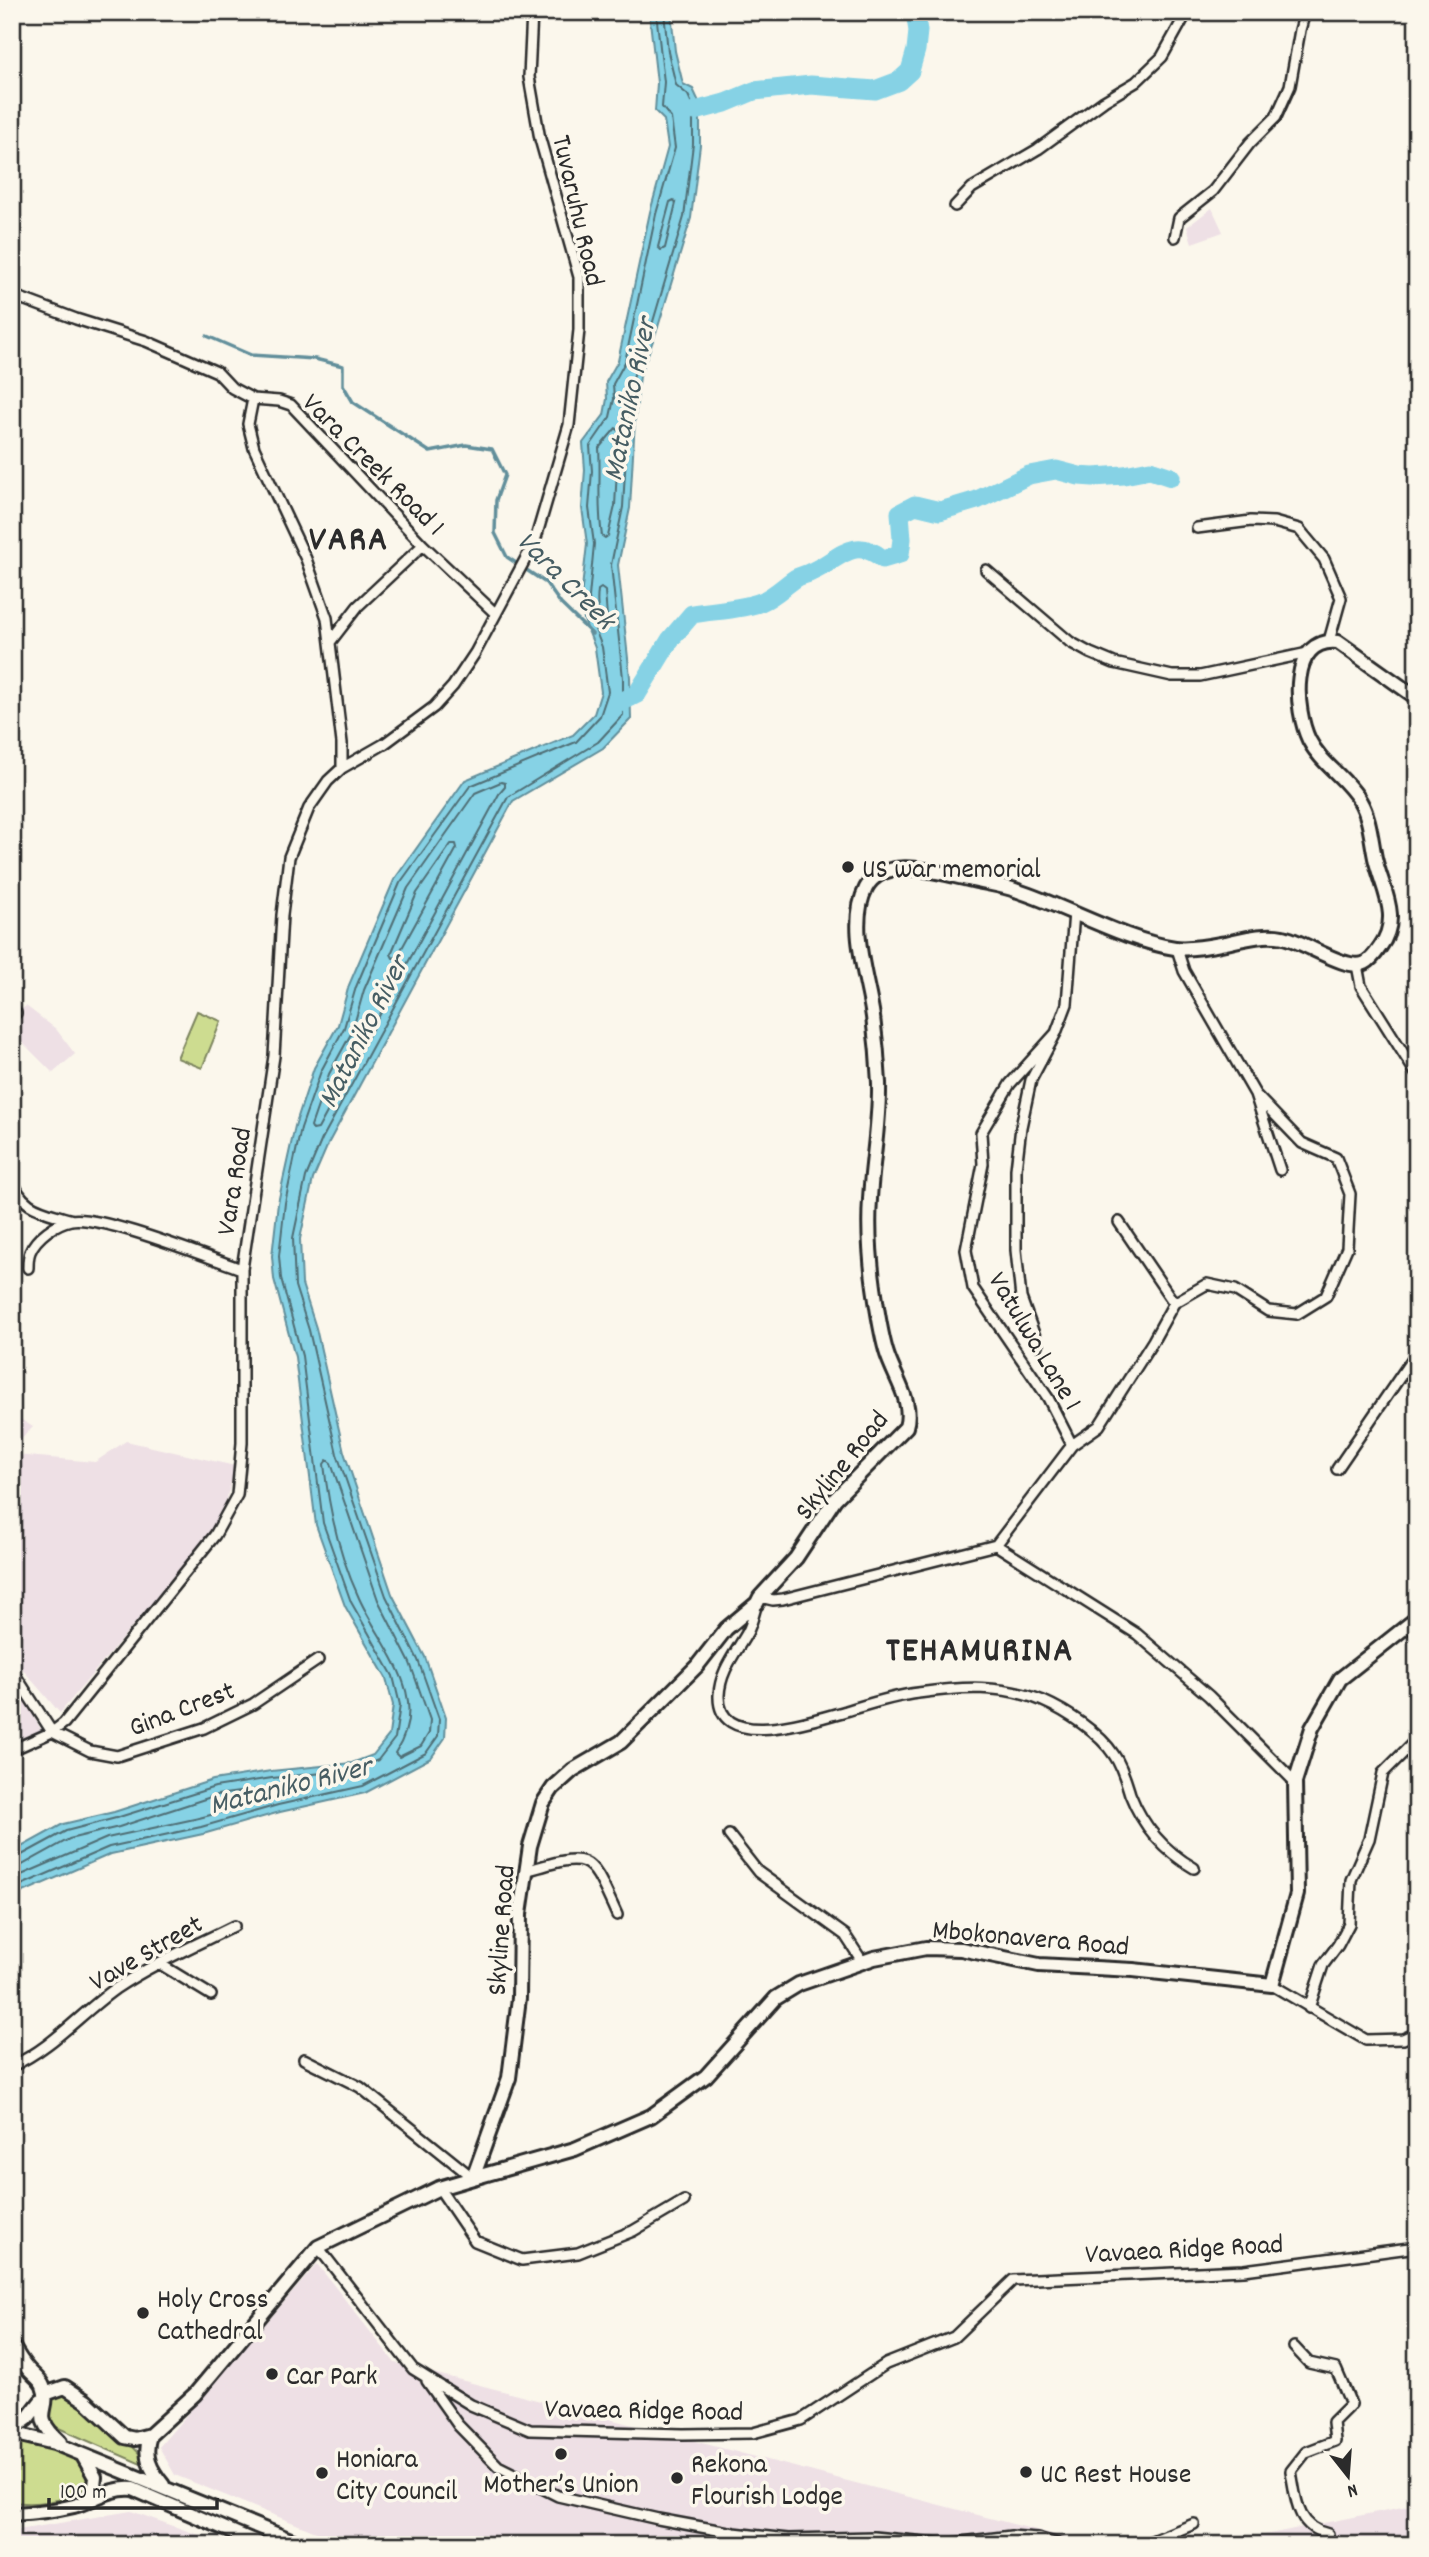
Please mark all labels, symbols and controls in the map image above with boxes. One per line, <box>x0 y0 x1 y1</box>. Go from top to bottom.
street label: Tuvaruhu Road <box>538 132 612 291</box>
water label: Mataniko River <box>594 312 671 485</box>
street label: Vara Creek Road 1 <box>291 386 452 547</box>
district label: VARA <box>309 517 389 567</box>
water label: Vara Creek <box>504 523 625 644</box>
place label: US war memorial <box>862 852 1041 892</box>
marker: US war memorial <box>840 859 856 875</box>
water label: Mataniko River <box>309 947 424 1117</box>
street label: Vara Road <box>209 1125 265 1239</box>
street label: Vatulwa Lane 1 <box>975 1266 1090 1420</box>
street label: Skyline Road <box>787 1404 901 1531</box>
district label: TEHAMURINA <box>886 1628 1074 1678</box>
street label: Gina Crest <box>124 1673 241 1750</box>
water label: Mataniko River <box>206 1747 379 1829</box>
street label: Skyline Road <box>479 1864 529 1997</box>
street label: Vave Street <box>83 1907 212 2004</box>
street label: Mbokonavera Road <box>931 1912 1131 1970</box>
street label: Vavaea Ridge Road <box>1084 2227 1284 2277</box>
place label: Holy Cross Cathedral <box>157 2282 268 2354</box>
marker: Holy Cross Cathedral <box>135 2305 151 2321</box>
place label: Car Park <box>286 2359 377 2399</box>
marker: Car Park <box>264 2366 280 2382</box>
street label: Vavaea Ridge Road <box>544 2391 744 2435</box>
place label: Honiara City Council <box>336 2442 458 2514</box>
north arrow <box>1314 2442 1384 2512</box>
marker: Mother’s Union <box>553 2446 569 2462</box>
place label: Rekona Flourish Lodge <box>691 2447 843 2519</box>
place label: UC Rest House <box>1040 2457 1191 2497</box>
marker: UC Rest House <box>1018 2464 1034 2480</box>
marker: Honiara City Council <box>314 2465 330 2481</box>
scale bar <box>49 2466 217 2510</box>
place label: Mother’s Union <box>483 2467 639 2507</box>
marker: Rekona Flourish Lodge <box>669 2470 685 2486</box>
text: N <box>1344 2475 1360 2503</box>
text: 100 m <box>60 2479 107 2509</box>

